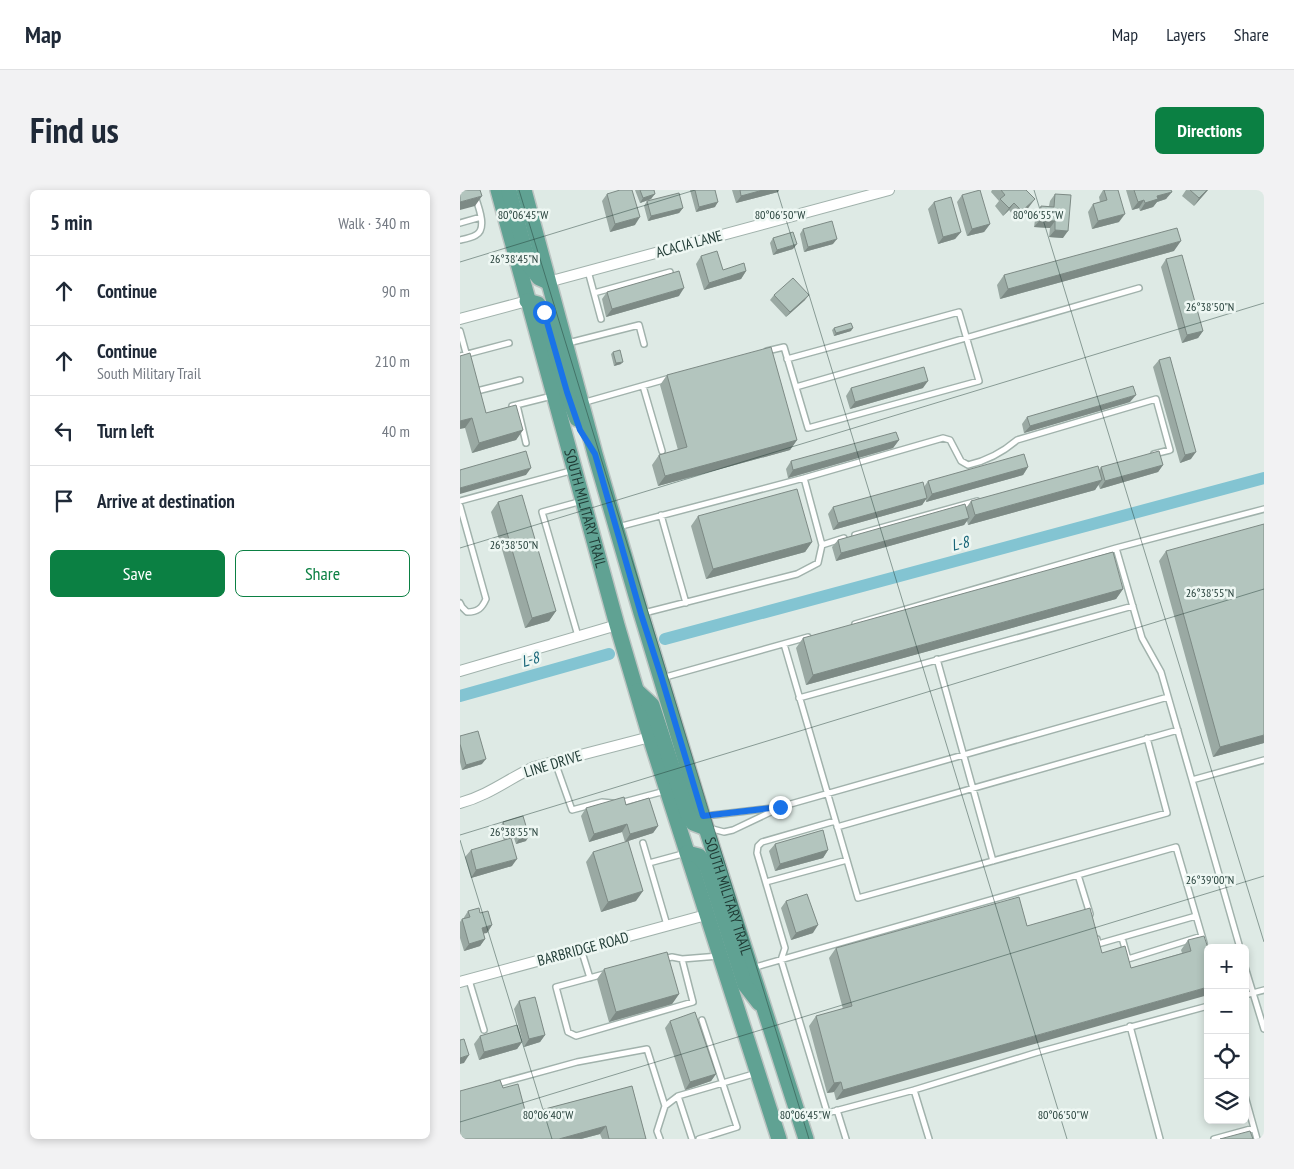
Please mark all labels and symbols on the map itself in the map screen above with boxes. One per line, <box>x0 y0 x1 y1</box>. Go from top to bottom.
text: 80°06'45"W <box>498 207 548 222</box>
text: 80°06'50"W <box>755 207 805 222</box>
text: 80°06'55"W <box>1013 207 1063 222</box>
street label: ACACIA LANE <box>654 226 724 262</box>
text: 26°38'45"N <box>490 251 538 266</box>
text: 26°38'50"N <box>1186 299 1234 314</box>
route start <box>533 301 556 324</box>
street label: SOUTH MILITARY TRAIL <box>560 447 611 571</box>
water label: L-8 <box>949 531 973 555</box>
text: 26°38'50"N <box>490 537 538 552</box>
text: 26°38'55"N <box>1186 585 1234 600</box>
water label: L-8 <box>519 646 543 671</box>
street label: LINE DRIVE <box>522 746 584 781</box>
route end <box>769 796 792 819</box>
text: 26°38'55"N <box>490 824 538 839</box>
street label: SOUTH MILITARY TRAIL <box>701 835 756 958</box>
text: 26°39'00"N <box>1186 872 1234 887</box>
street label: BARBRIDGE ROAD <box>535 927 631 970</box>
text: 80°06'40"W <box>523 1107 573 1122</box>
text: 80°06'45"W <box>780 1107 830 1122</box>
text: 80°06'50"W <box>1038 1107 1088 1122</box>

